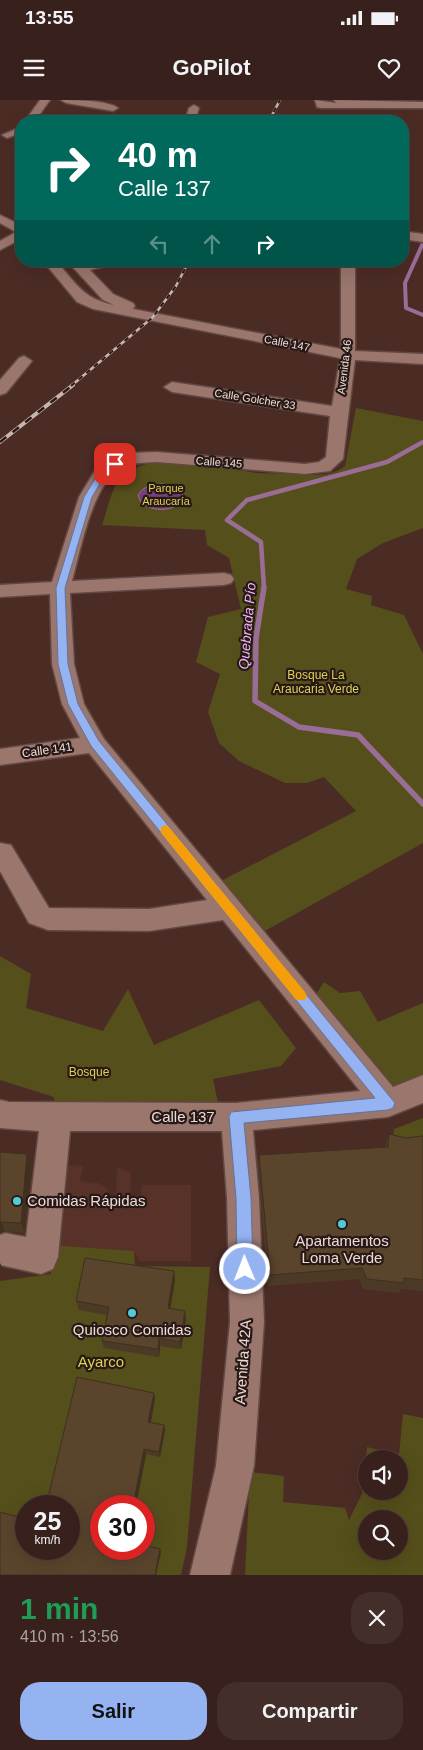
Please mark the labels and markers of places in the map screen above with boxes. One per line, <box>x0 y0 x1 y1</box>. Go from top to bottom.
pin <box>94 443 136 485</box>
place label: Comidas Rápidas <box>27 1192 145 1209</box>
marker: Comidas Rápidas <box>11 1195 23 1207</box>
marker: Apartamentos Loma Verde <box>336 1218 348 1230</box>
place label: Apartamentos Loma Verde <box>295 1232 389 1266</box>
marker: Quiosco Comidas <box>126 1307 138 1319</box>
place label: Quiosco Comidas <box>73 1321 191 1338</box>

